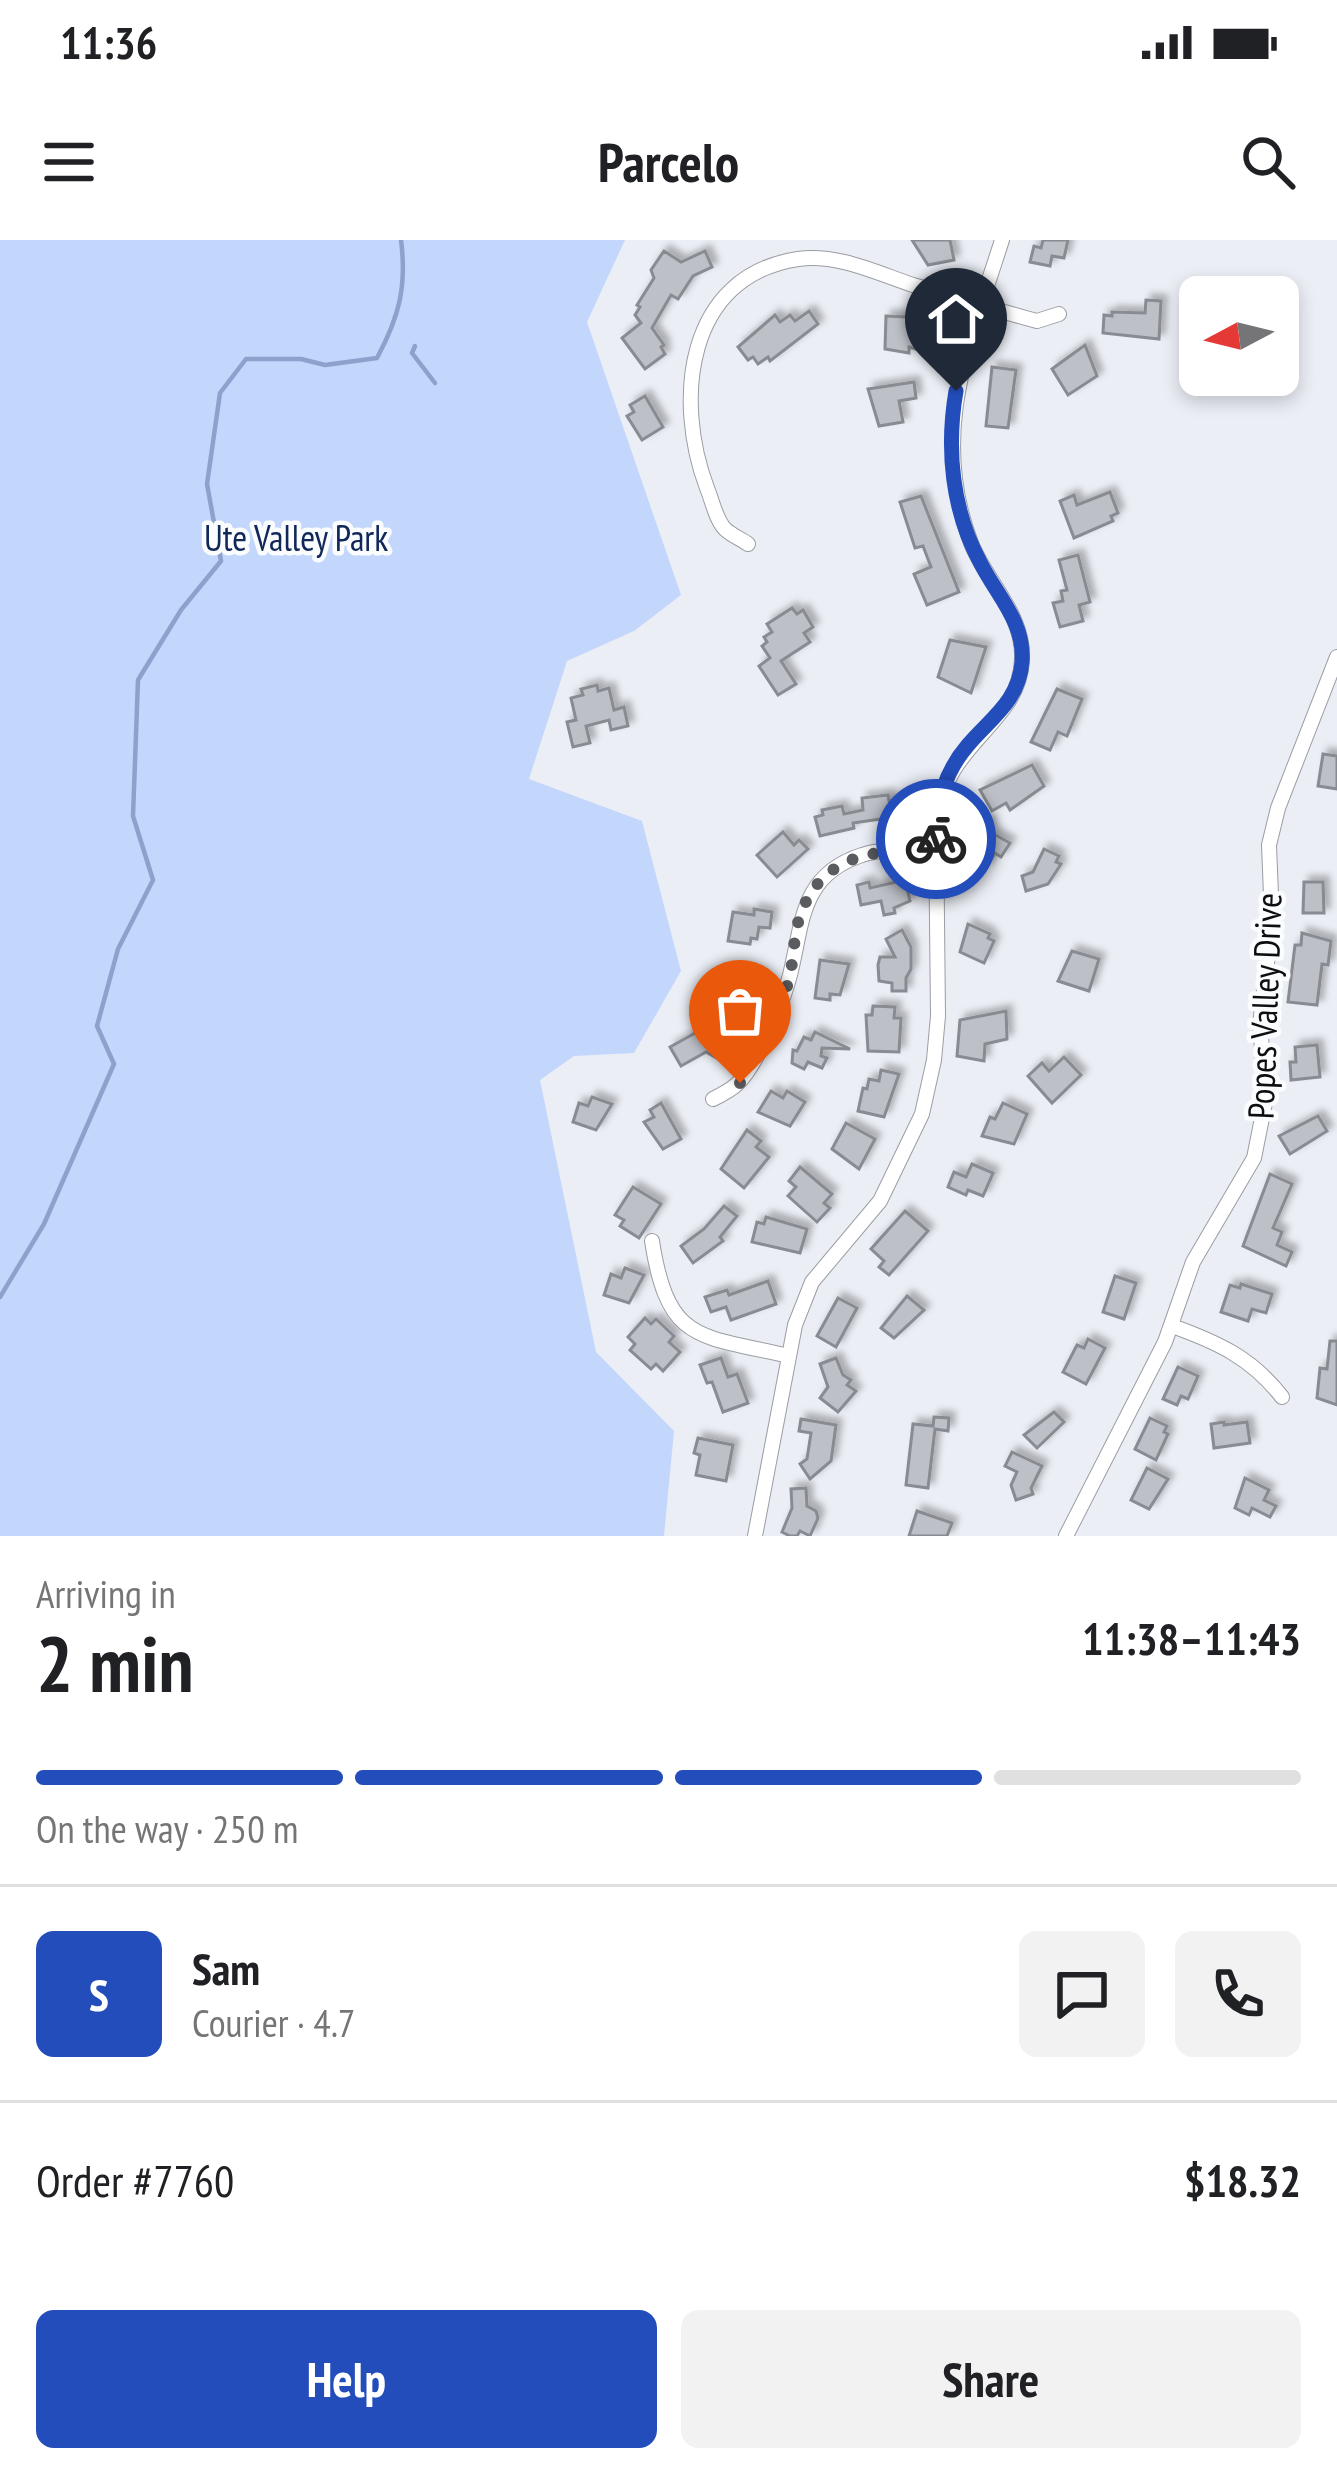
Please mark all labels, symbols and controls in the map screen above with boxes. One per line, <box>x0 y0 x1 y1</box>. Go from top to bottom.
text: 11:36 <box>60 13 157 71</box>
text: Parcelo <box>598 127 739 197</box>
icon: menu <box>36 129 102 195</box>
icon: search <box>1235 129 1301 195</box>
pin <box>905 268 1007 391</box>
north arrow <box>1179 276 1299 396</box>
map controls <box>1179 276 1299 396</box>
icon: home <box>923 286 989 352</box>
park label: Ute Valley Park <box>204 514 388 561</box>
courier <box>876 779 996 899</box>
icon: bike <box>903 806 969 872</box>
street label: Popes Valley Drive <box>1237 892 1291 1120</box>
pin <box>689 960 791 1083</box>
icon: bag <box>707 978 773 1044</box>
text: Arriving in <box>36 1568 176 1619</box>
text: 11:38–11:43 <box>1082 1609 1301 1667</box>
text: 2 min <box>36 1613 194 1714</box>
text: On the way · 250 m <box>36 1803 298 1854</box>
button: chat <box>1019 1931 1145 2057</box>
button: phone <box>1175 1931 1301 2057</box>
text: Sam <box>192 1939 260 1997</box>
text: S <box>89 1965 109 2023</box>
text: Courier · 4.7 <box>192 1997 355 2048</box>
text: Order #7760 <box>36 2151 234 2209</box>
text: $18.32 <box>1184 2151 1301 2209</box>
button: Help <box>36 2310 657 2448</box>
button: Share <box>681 2310 1301 2448</box>

